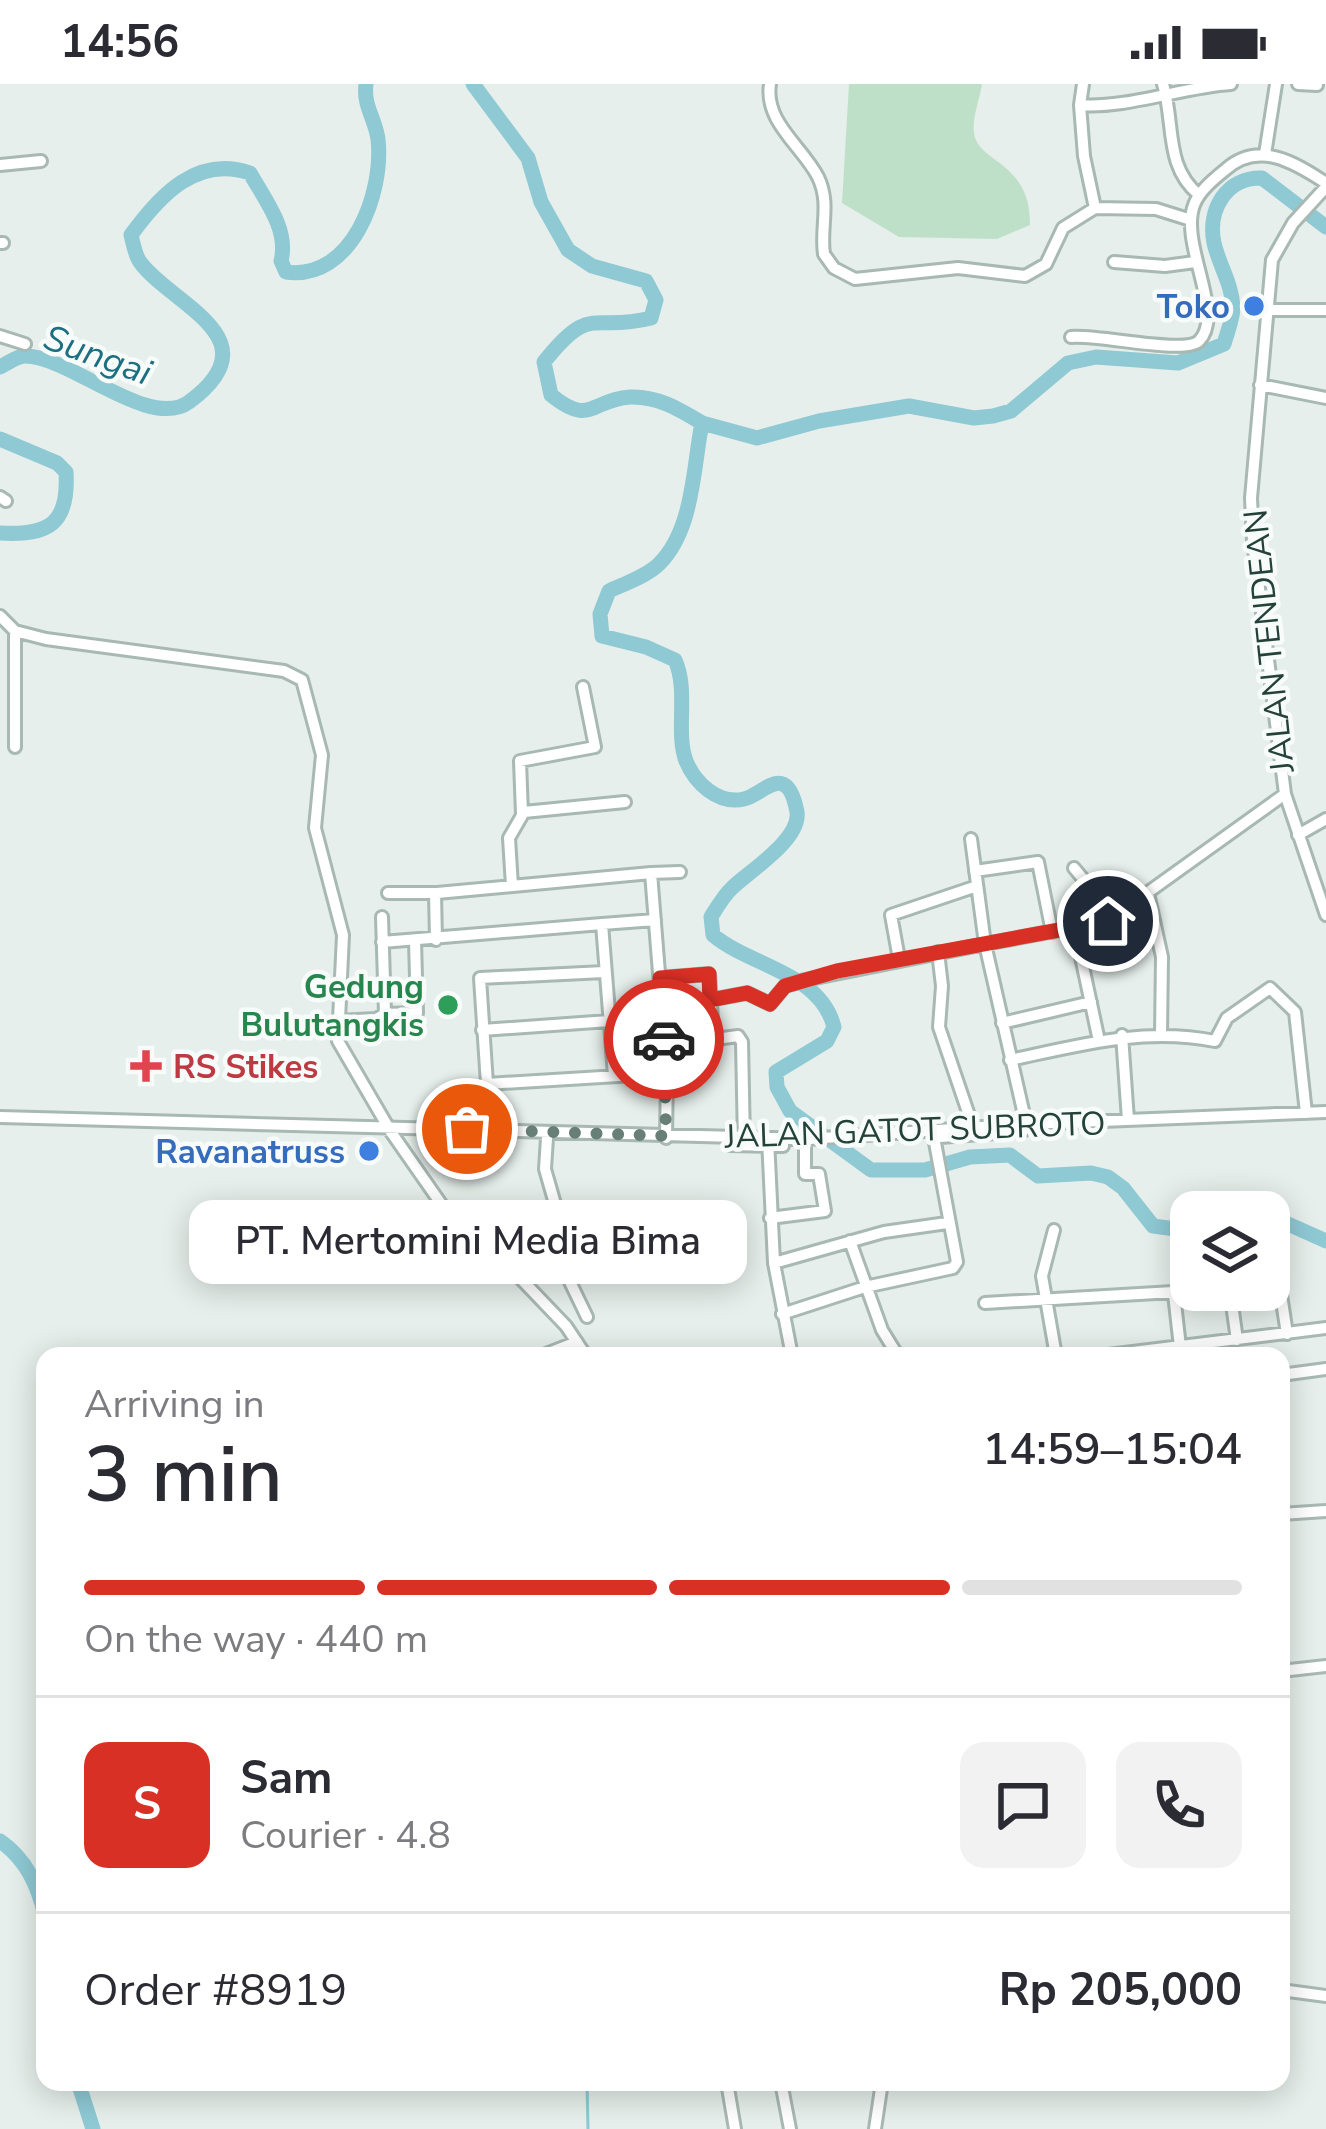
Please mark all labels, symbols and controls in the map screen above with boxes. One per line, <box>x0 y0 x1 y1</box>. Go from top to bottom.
text: 14:56 <box>60 12 179 73</box>
place label: Toko <box>1157 285 1230 330</box>
marker: Toko <box>1241 293 1267 319</box>
water label: Sungai <box>37 313 159 398</box>
street label: JALAN TENDEAN <box>1233 507 1306 776</box>
pin <box>1057 870 1159 972</box>
icon: home <box>1075 888 1141 954</box>
place label: Gedung Bulutangkis <box>240 965 424 1048</box>
courier <box>604 979 724 1099</box>
marker: Gedung Bulutangkis <box>435 992 461 1018</box>
icon: car <box>631 1006 697 1072</box>
place label: RS Stikes <box>173 1045 318 1090</box>
marker: RS Stikes <box>130 1050 162 1082</box>
pin <box>416 1078 518 1180</box>
icon: bag <box>434 1096 500 1162</box>
street label: JALAN GATOT SUBROTO <box>723 1101 1106 1160</box>
place label: Ravanatruss <box>155 1130 345 1175</box>
marker: Ravanatruss <box>356 1138 382 1164</box>
map controls <box>1170 1191 1290 1311</box>
button: layers <box>1170 1191 1290 1311</box>
callout: PT. Mertomini Media Bima <box>188 1201 746 1285</box>
text: PT. Mertomini Media Bima <box>235 1215 701 1268</box>
text: Arriving in <box>84 1378 265 1431</box>
text: 14:59–15:04 <box>982 1419 1242 1480</box>
text: 3 min <box>84 1422 283 1529</box>
text: On the way · 440 m <box>84 1613 428 1666</box>
button: chat <box>960 1742 1086 1868</box>
button: phone <box>1116 1742 1242 1868</box>
text: Sam <box>240 1748 332 1809</box>
text: S <box>133 1774 161 1835</box>
text: Courier · 4.8 <box>240 1809 451 1862</box>
text: Order #8919 <box>84 1960 347 2021</box>
text: Rp 205,000 <box>999 1960 1242 2021</box>

